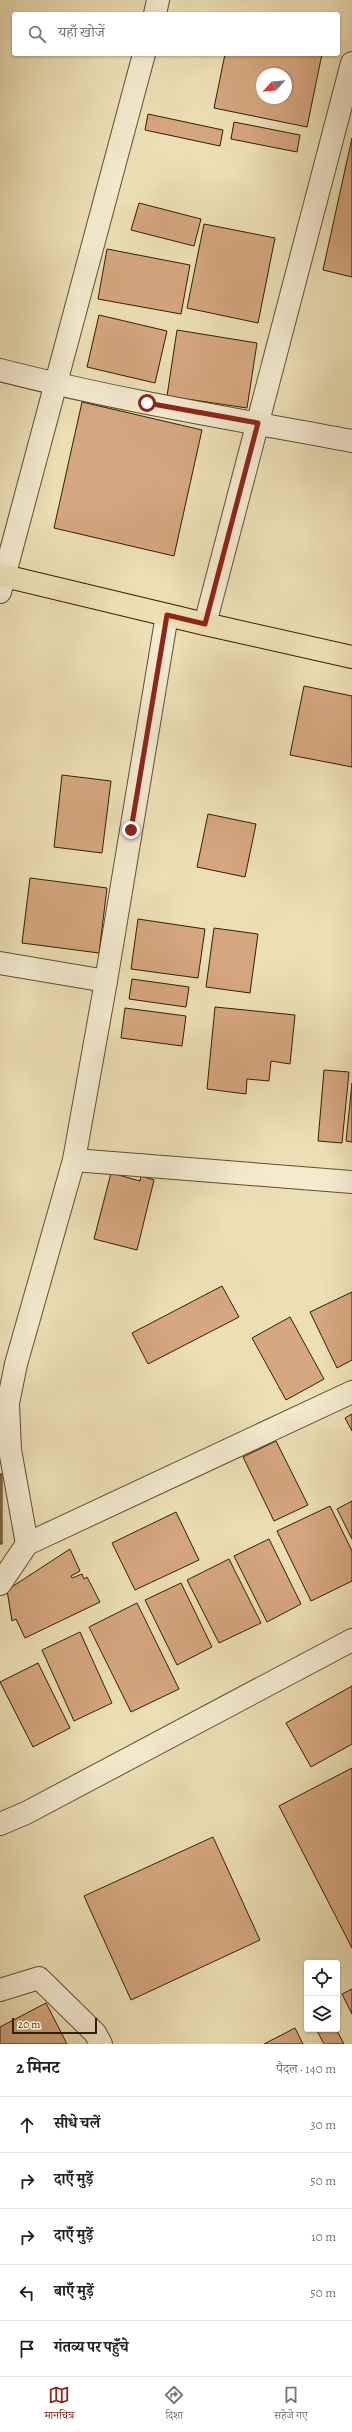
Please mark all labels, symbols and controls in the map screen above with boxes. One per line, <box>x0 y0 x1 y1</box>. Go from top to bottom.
search box <box>12 12 340 56</box>
text: यहाँ खोजें <box>58 22 105 42</box>
icon: search <box>26 23 48 45</box>
north arrow <box>256 68 292 104</box>
route start <box>138 394 156 412</box>
route end <box>122 821 140 839</box>
map controls <box>304 1960 340 2032</box>
button: locate <box>304 1960 340 1996</box>
button: layers <box>304 1996 340 2032</box>
scale bar <box>12 2016 97 2035</box>
text: 20 m <box>18 2017 40 2032</box>
text: 2 मिनट <box>16 2056 59 2079</box>
text: पैदल · 140 m <box>276 2060 336 2077</box>
text: सीधे चलें <box>54 2113 100 2133</box>
icon: ahead <box>16 2114 38 2136</box>
text: 30 m <box>310 2116 336 2133</box>
text: दाएँ मुड़ें <box>54 2169 93 2189</box>
icon: right <box>16 2170 38 2192</box>
text: 50 m <box>310 2172 336 2189</box>
text: दाएँ मुड़ें <box>54 2225 93 2245</box>
icon: right <box>16 2226 38 2248</box>
text: 10 m <box>311 2228 336 2245</box>
text: बाएँ मुड़ें <box>54 2281 94 2301</box>
icon: left <box>16 2282 38 2304</box>
text: 50 m <box>310 2284 336 2301</box>
text: गंतव्य पर पहुँचे <box>54 2337 129 2357</box>
icon: arrive <box>16 2338 38 2360</box>
tab: मानचित्र <box>44 2384 74 2426</box>
tab: दिशा <box>163 2384 185 2426</box>
tab: सहेजे गए <box>274 2384 308 2426</box>

